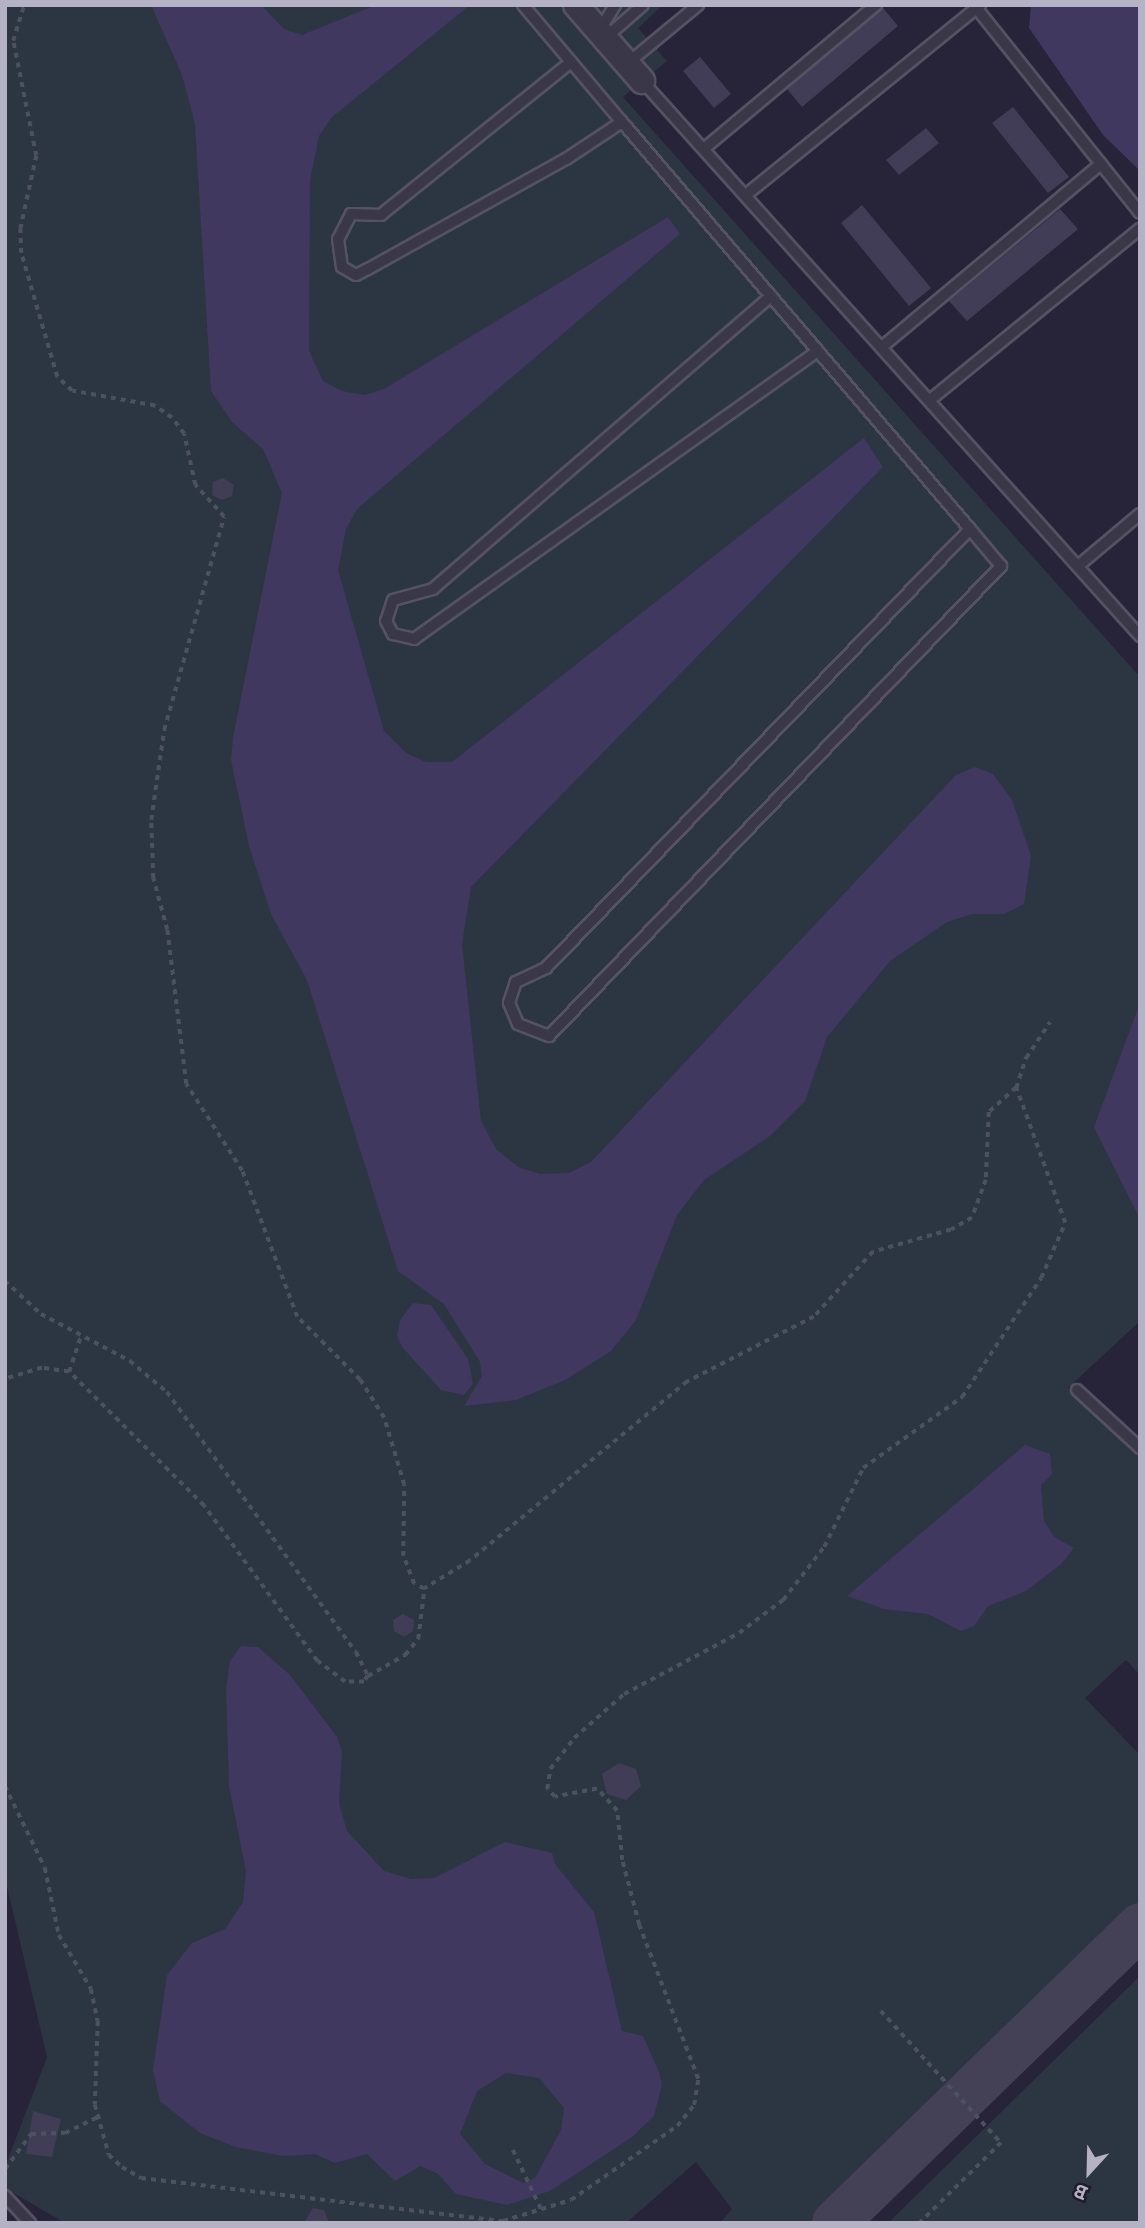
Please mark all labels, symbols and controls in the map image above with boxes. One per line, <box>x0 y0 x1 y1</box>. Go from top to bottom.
north arrow <box>1054 2137 1124 2207</box>
text: B <box>1070 2178 1091 2206</box>

